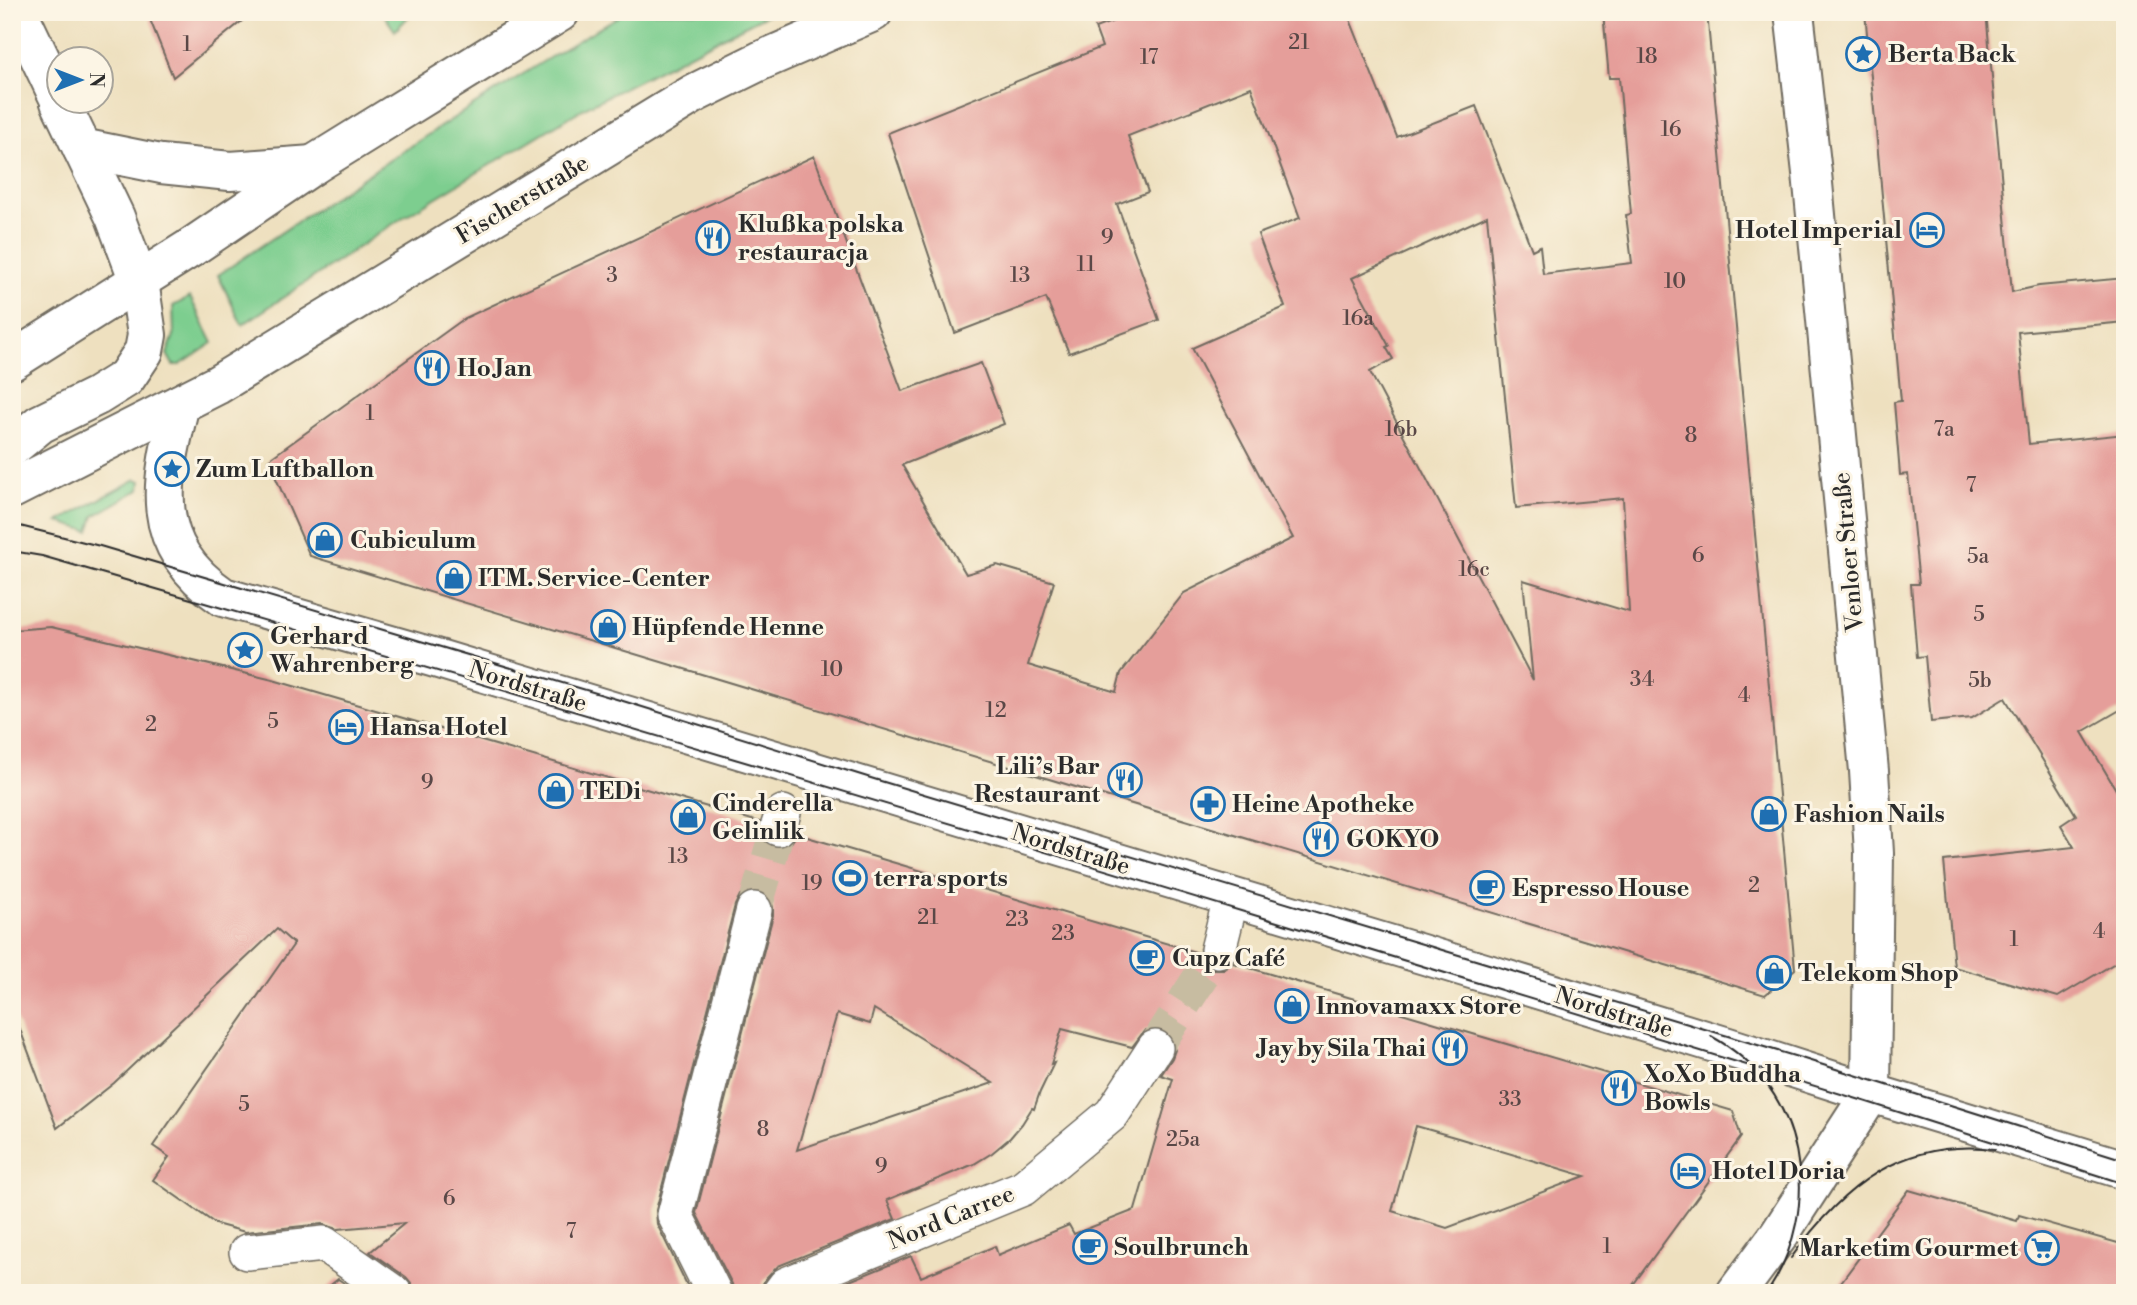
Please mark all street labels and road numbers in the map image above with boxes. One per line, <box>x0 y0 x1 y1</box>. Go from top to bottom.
street label: Fischerstraße <box>451 148 594 251</box>
street label: Venloer Straße <box>1827 471 1871 634</box>
street label: Nordstraße <box>465 655 590 719</box>
street label: Nordstraße <box>1008 818 1133 882</box>
street label: Nordstraße <box>1551 981 1676 1045</box>
street label: Nord Carree <box>884 1179 1019 1257</box>

